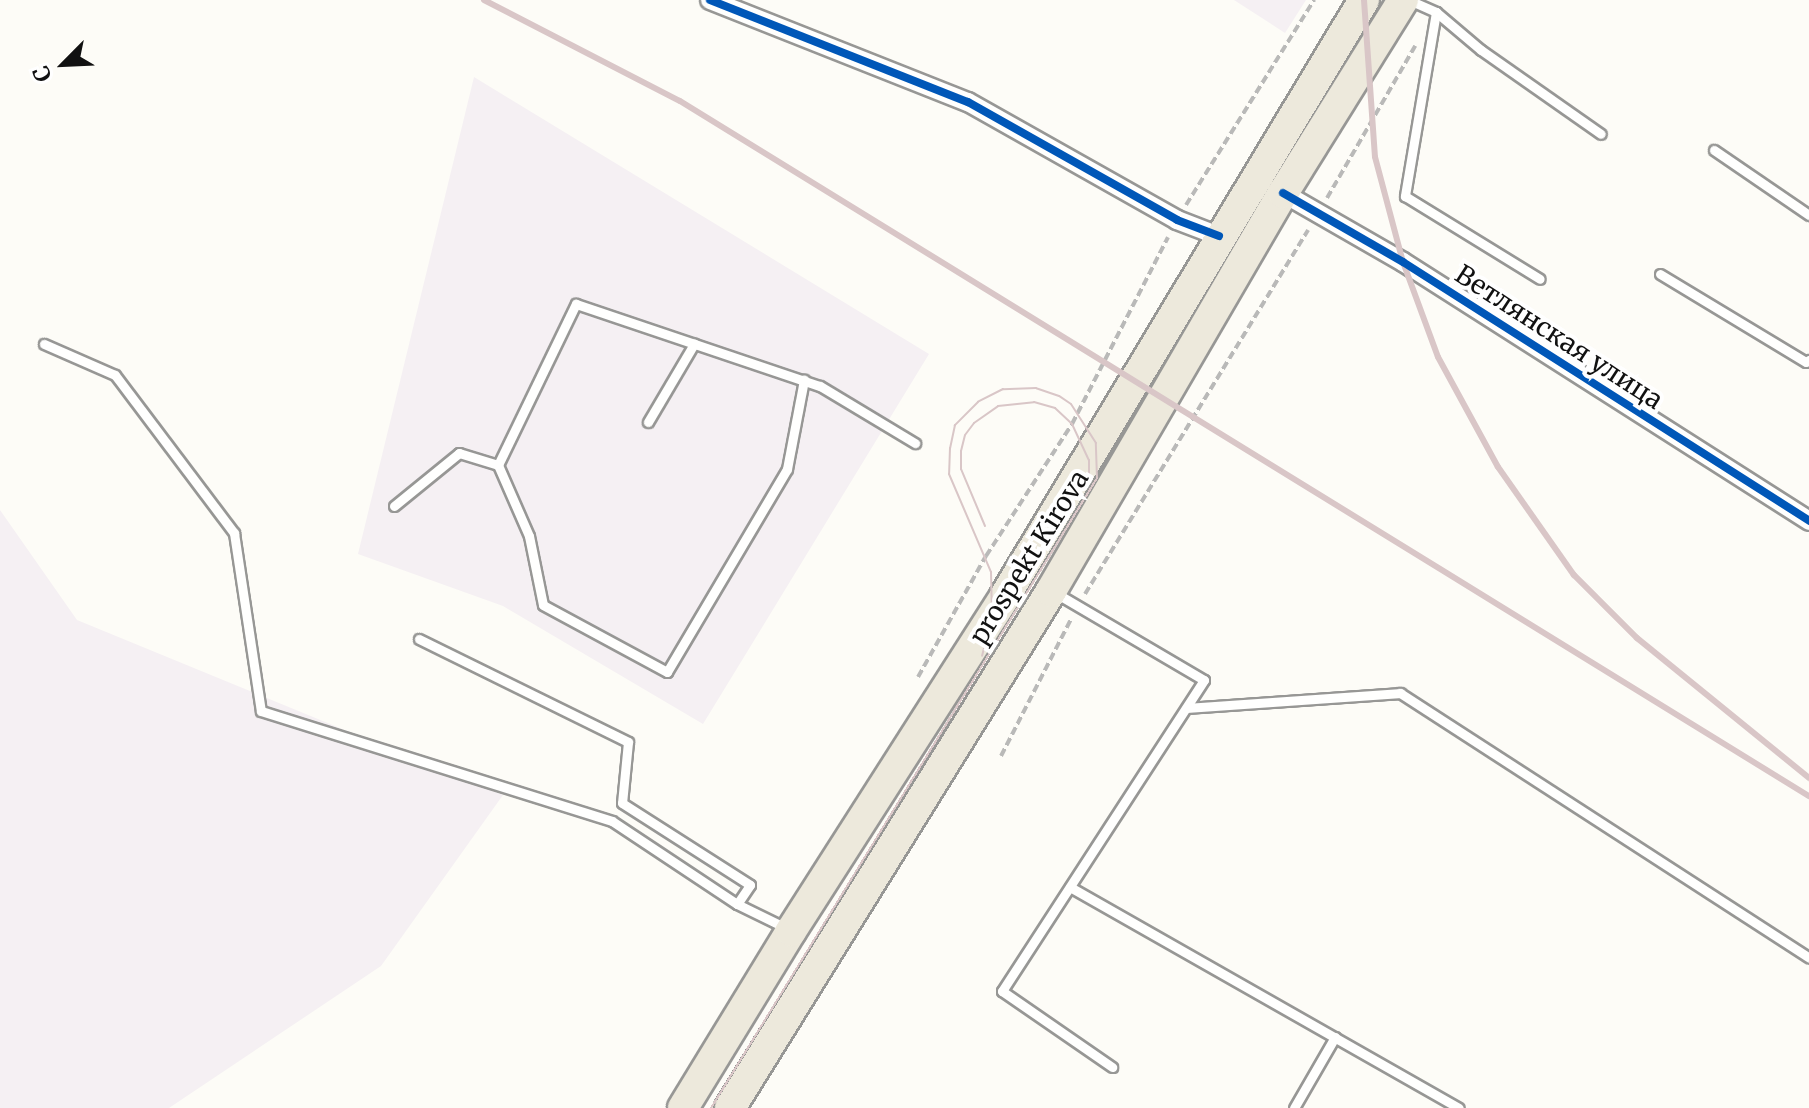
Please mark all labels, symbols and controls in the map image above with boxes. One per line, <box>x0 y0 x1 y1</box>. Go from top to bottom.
north arrow <box>24 24 104 104</box>
text: С <box>26 61 58 86</box>
street label: Ветлянская улица <box>1449 258 1669 416</box>
street label: prospekt Kirova <box>963 464 1095 650</box>

